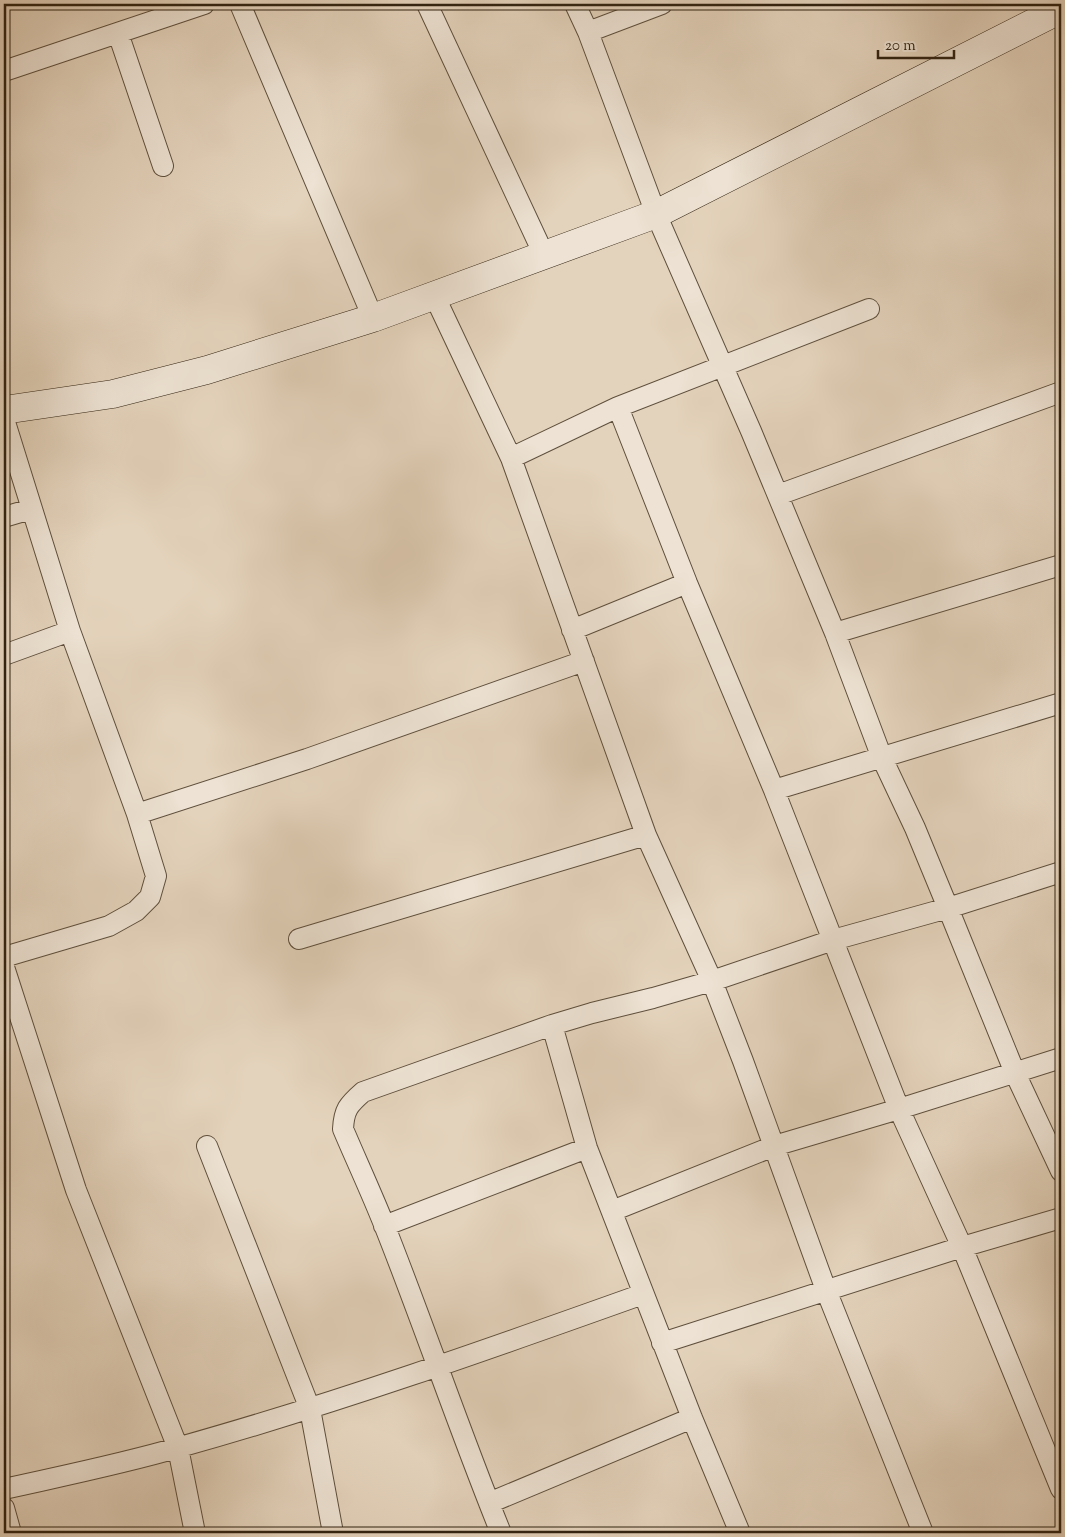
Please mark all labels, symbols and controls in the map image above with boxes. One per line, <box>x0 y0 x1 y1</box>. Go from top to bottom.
scale bar <box>878 28 954 60</box>
text: 20 m <box>885 36 916 57</box>

